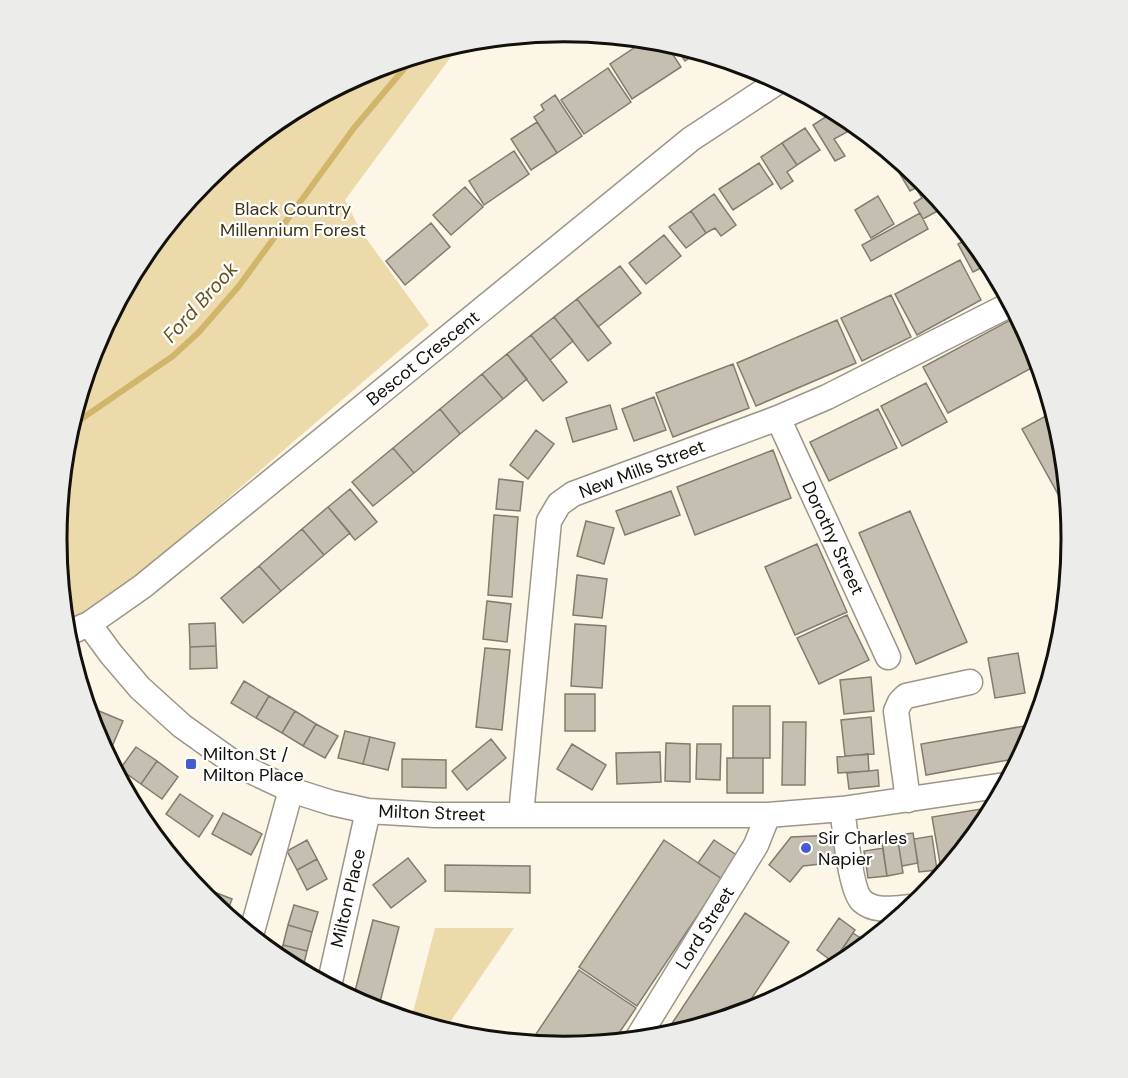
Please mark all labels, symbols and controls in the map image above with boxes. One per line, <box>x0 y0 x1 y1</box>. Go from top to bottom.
park label: Black Country Millennium Forest <box>220 197 366 242</box>
water label: Ford Brook <box>157 255 244 348</box>
street label: Bescot Crescent <box>361 305 485 411</box>
street label: New Mills Street <box>576 434 708 504</box>
street label: Dorothy Street <box>796 477 870 599</box>
place label: Milton St / Milton Place <box>203 742 304 787</box>
marker: Milton St / Milton Place <box>184 757 198 771</box>
street label: Milton Street <box>378 799 486 827</box>
place label: Sir Charles Napier <box>818 826 907 871</box>
marker: Sir Charles Napier <box>799 841 813 855</box>
street label: Milton Place <box>325 846 371 950</box>
street label: Lord Street <box>670 882 740 974</box>

